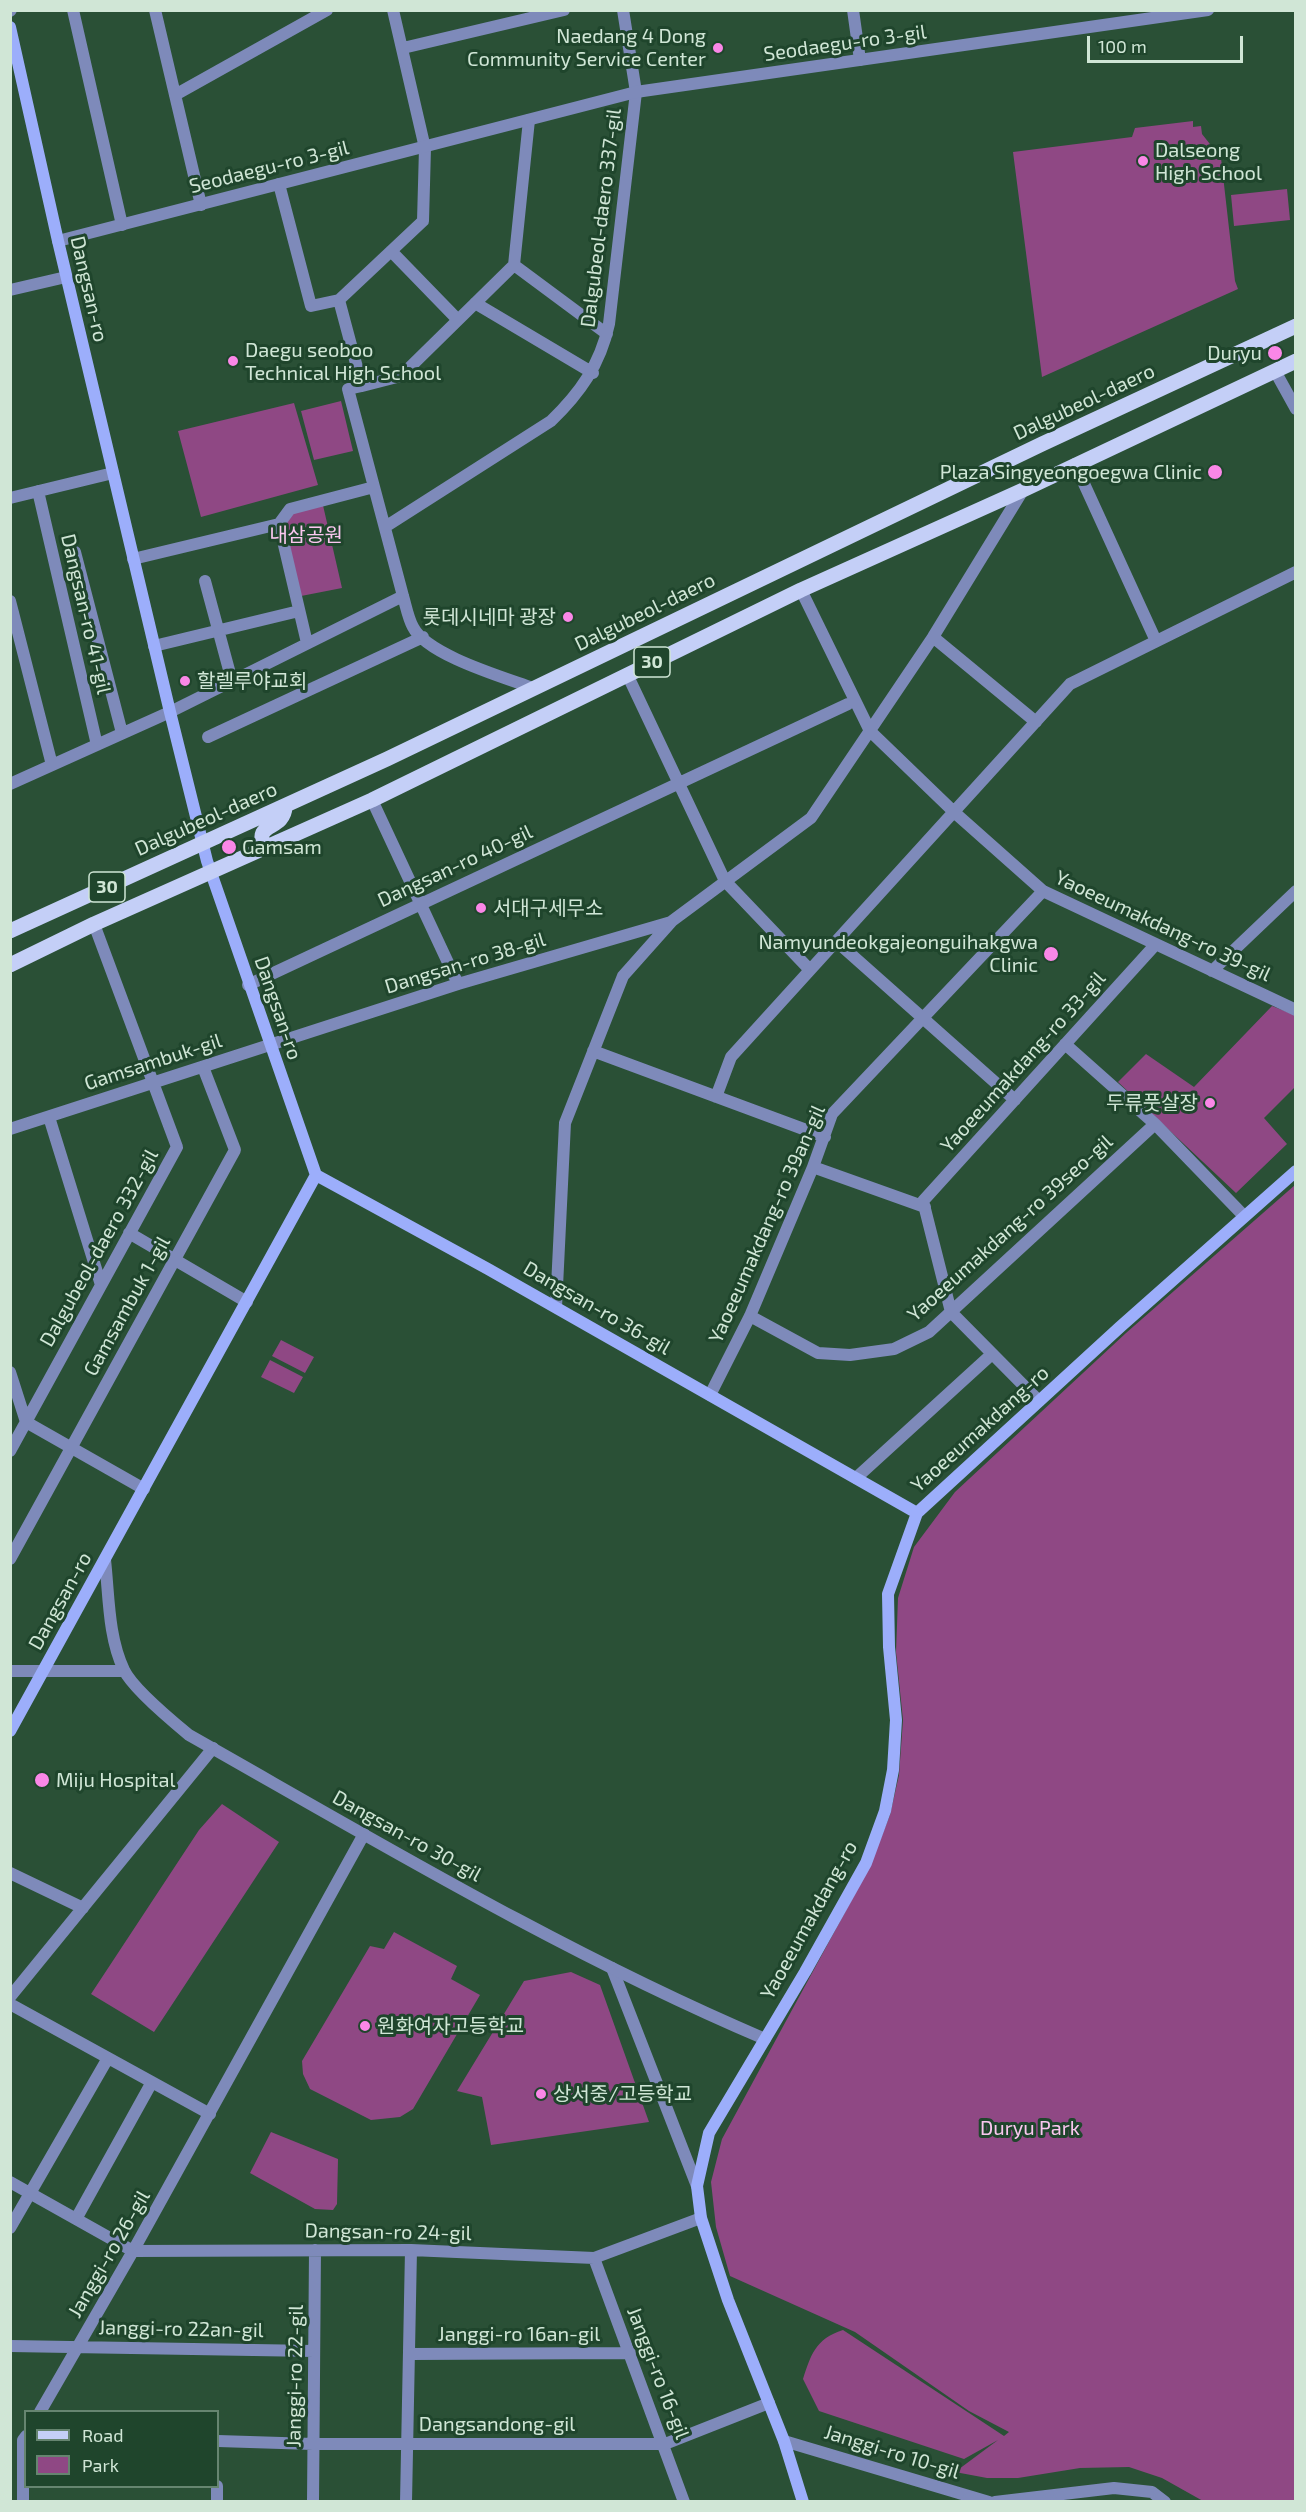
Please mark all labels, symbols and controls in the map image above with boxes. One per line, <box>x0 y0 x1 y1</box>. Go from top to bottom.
street label: Seodaegu-ro 3-gil <box>762 20 928 66</box>
place label: Naedang 4 Dong Community Service Center <box>467 24 706 71</box>
scale bar <box>1090 24 1246 62</box>
text: 100 m <box>1098 35 1147 57</box>
marker: Naedang 4 Dong Community Service Center <box>711 41 725 55</box>
street label: Dalgubeol-daero 337-gil <box>576 107 626 329</box>
street label: Seodaegu-ro 3-gil <box>187 136 351 198</box>
place label: Dalseong High School <box>1155 138 1262 185</box>
marker: Dalseong High School <box>1136 154 1150 168</box>
street label: Dangsan-ro <box>65 234 113 344</box>
place label: Daegu seoboo Technical High School <box>245 338 441 385</box>
place label: Duryu <box>1207 341 1262 365</box>
marker: Duryu <box>1266 344 1284 362</box>
marker: Daegu seoboo Technical High School <box>226 354 240 368</box>
street label: Dalgubeol-daero <box>1010 359 1158 445</box>
place label: Plaza Singyeongoegwa Clinic <box>940 460 1202 484</box>
marker: Plaza Singyeongoegwa Clinic <box>1206 463 1224 481</box>
park label: 내삼공원 <box>269 523 343 547</box>
street label: Dangsan-ro 41-gil <box>56 532 116 696</box>
street label: Dalgubeol-daero <box>571 568 719 656</box>
place label: 롯데시네마 광장 <box>423 605 556 629</box>
marker: 롯데시네마 광장 <box>561 610 575 624</box>
road number: 30 <box>634 647 670 677</box>
place label: 할렐루야교회 <box>197 669 307 693</box>
marker: 할렐루야교회 <box>178 674 192 688</box>
street label: Dalgubeol-daero <box>131 777 281 861</box>
street label: Dangsan-ro 40-gil <box>374 820 536 912</box>
place label: Gamsam <box>242 835 322 859</box>
marker: Gamsam <box>220 838 238 856</box>
street label: Yaoeeumakdang-ro 39-gil <box>1051 865 1275 987</box>
road number: 30 <box>89 872 125 902</box>
place label: 서대구세무소 <box>493 896 603 920</box>
marker: 서대구세무소 <box>474 901 488 915</box>
street label: Dangsan-ro 38-gil <box>382 927 548 999</box>
place label: Namyundeokgajeonguihakgwa Clinic <box>758 930 1038 977</box>
marker: Namyundeokgajeonguihakgwa Clinic <box>1042 945 1060 963</box>
street label: Dangsan-ro <box>249 953 307 1063</box>
street label: Yaoeeumakdang-ro 33-gil <box>935 967 1111 1157</box>
street label: Gamsambuk-gil <box>81 1028 225 1096</box>
place label: 두류풋살장 <box>1106 1091 1198 1115</box>
marker: 두류풋살장 <box>1203 1096 1217 1110</box>
street label: Yaoeeumakdang-ro 39an-gil <box>704 1101 830 1347</box>
street label: Yaoeeumakdang-ro 39seo-gil <box>903 1130 1117 1326</box>
street label: Dalgubeol-daero 332-gil <box>35 1145 163 1351</box>
street label: Gamsambuk 1-gil <box>79 1232 175 1380</box>
street label: Dangsan-ro 36-gil <box>519 1256 675 1360</box>
street label: Yaoeeumakdang-ro <box>906 1361 1054 1497</box>
street label: Dangsan-ro <box>23 1548 97 1654</box>
place label: Miju Hospital <box>56 1768 175 1792</box>
marker: Miju Hospital <box>33 1771 51 1789</box>
street label: Dangsan-ro 30-gil <box>328 1785 486 1887</box>
street label: Yaoeeumakdang-ro <box>756 1837 862 2003</box>
place label: 원화여자고등학교 <box>377 2014 524 2038</box>
marker: 원화여자고등학교 <box>358 2019 372 2033</box>
place label: 상서중/고등학교 <box>553 2082 692 2106</box>
marker: 상서중/고등학교 <box>534 2087 548 2101</box>
park label: Duryu Park <box>980 2116 1080 2140</box>
street label: Janggi-ro 26-gil <box>63 2186 155 2322</box>
street label: Dangsan-ro 24-gil <box>304 2219 472 2245</box>
street label: Janggi-ro 22-gil <box>282 2304 308 2448</box>
street label: Janggi-ro 16-gil <box>622 2304 694 2442</box>
street label: Janggi-ro 22an-gil <box>98 2316 264 2342</box>
street label: Janggi-ro 16an-gil <box>438 2322 600 2346</box>
legend <box>24 2410 219 2488</box>
street label: Dangsandong-gil <box>419 2412 575 2436</box>
street label: Janggi-ro 10-gil <box>821 2420 963 2484</box>
text: Road <box>82 2424 123 2446</box>
text: Park <box>82 2454 119 2476</box>

